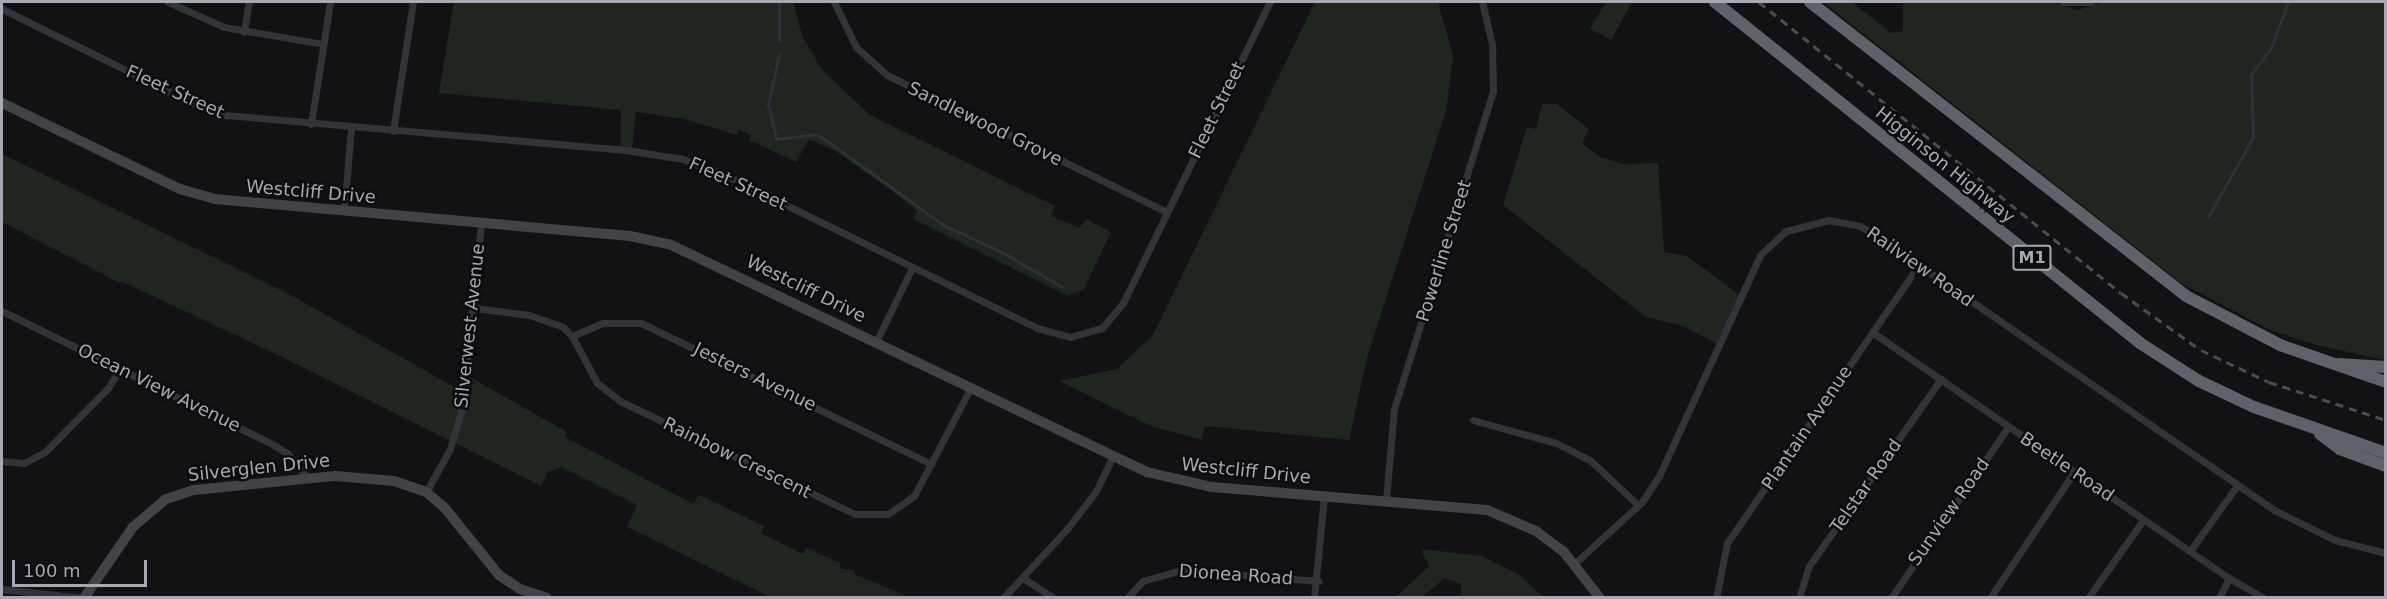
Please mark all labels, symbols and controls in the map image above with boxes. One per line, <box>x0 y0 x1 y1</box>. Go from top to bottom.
street label: Fleet Street <box>1184 58 1250 162</box>
street label: Fleet Street <box>123 61 227 123</box>
street label: Sandlewood Grove <box>904 77 1066 171</box>
street label: Higginson Highway <box>1871 102 2019 228</box>
street label: Fleet Street <box>686 153 790 215</box>
street label: Westcliff Drive <box>245 176 377 208</box>
street label: Powerline Street <box>1412 177 1476 325</box>
street label: Railview Road <box>1862 222 1978 312</box>
street label: Silverwest Avenue <box>451 243 489 409</box>
road number: M1 <box>2011 245 2053 271</box>
street label: Westcliff Drive <box>743 251 869 327</box>
street label: Jesters Avenue <box>690 338 820 416</box>
street label: Ocean View Avenue <box>74 339 244 437</box>
street label: Plantain Avenue <box>1757 362 1857 494</box>
street label: Rainbow Crescent <box>660 413 814 503</box>
street label: Beetle Road <box>2016 428 2118 506</box>
street label: Telstar Road <box>1826 435 1906 537</box>
street label: Silverglen Drive <box>187 450 331 486</box>
street label: Westcliff Drive <box>1180 453 1312 489</box>
street label: Sunview Road <box>1904 454 1994 570</box>
scale bar <box>15 548 150 586</box>
text: 100 m <box>23 560 81 581</box>
street label: Dionea Road <box>1178 560 1294 590</box>

